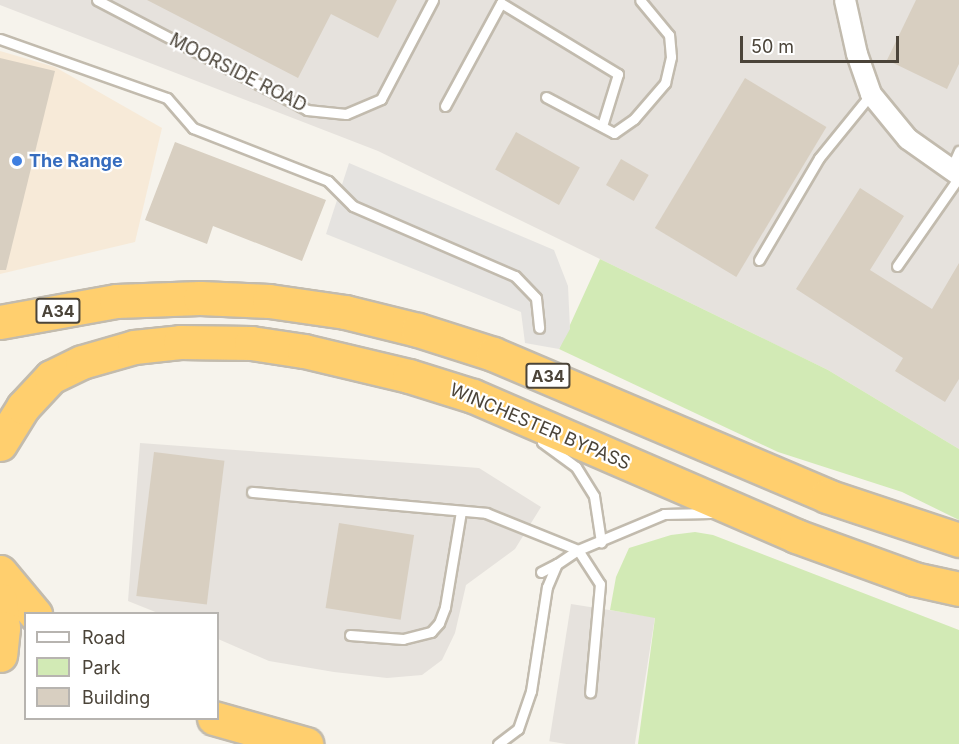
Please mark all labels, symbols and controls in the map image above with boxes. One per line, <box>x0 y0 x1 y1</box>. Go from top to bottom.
scale bar <box>743 24 902 62</box>
street label: MOORSIDE ROAD <box>166 29 310 117</box>
text: 50 m <box>751 36 794 57</box>
place label: The Range <box>29 150 123 172</box>
marker: The Range <box>10 154 24 168</box>
road number: A34 <box>34 298 82 324</box>
road number: A34 <box>524 363 572 389</box>
street label: WINCHESTER BYPASS <box>447 379 633 475</box>
legend <box>24 612 219 720</box>
text: Road <box>82 627 125 648</box>
text: Park <box>82 657 121 678</box>
text: Building <box>82 687 150 708</box>

